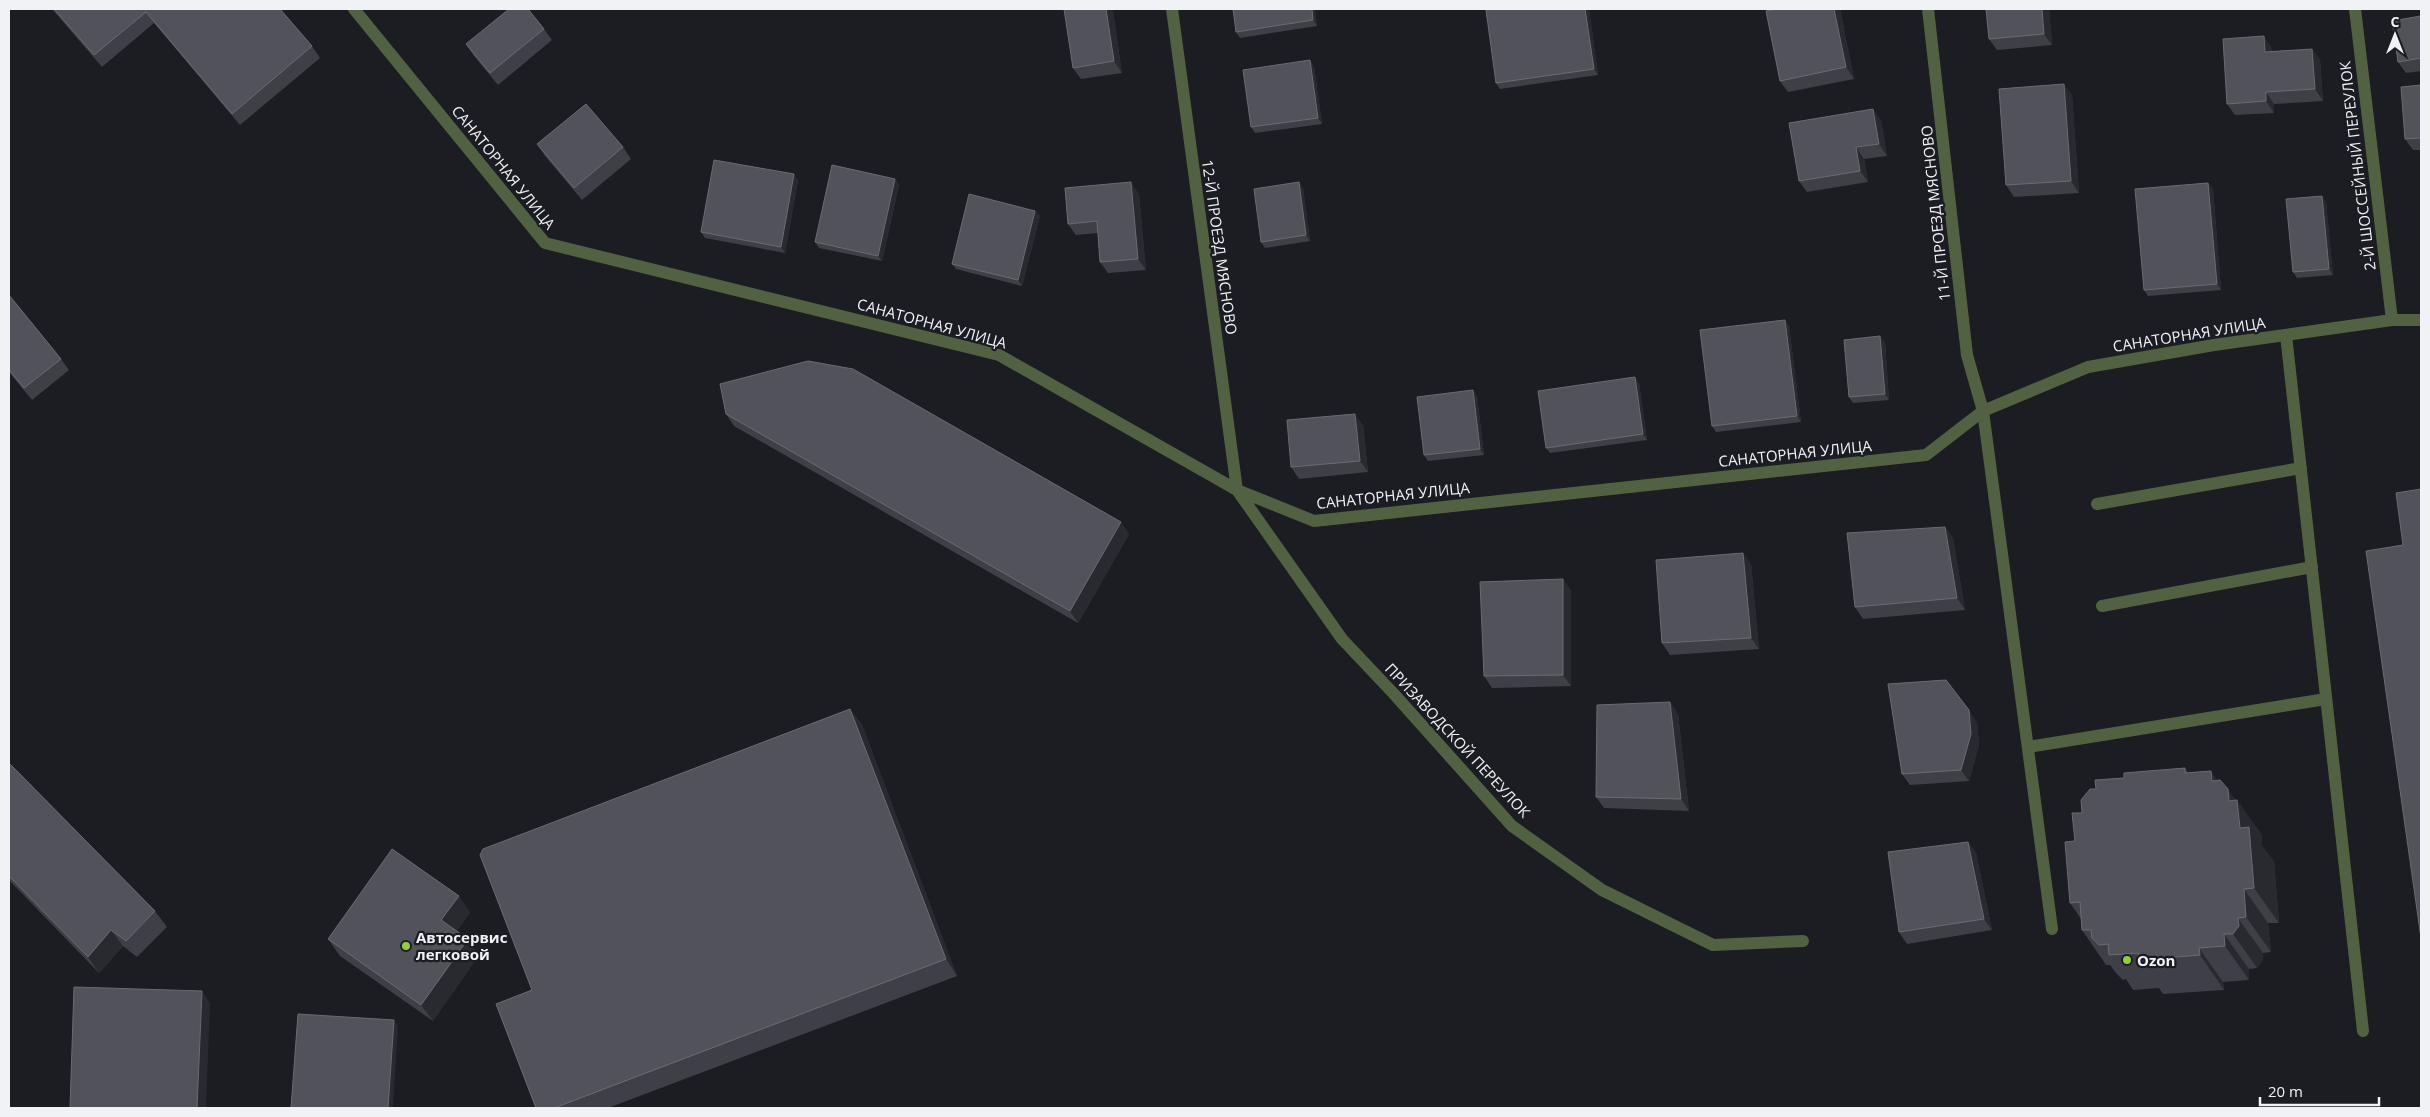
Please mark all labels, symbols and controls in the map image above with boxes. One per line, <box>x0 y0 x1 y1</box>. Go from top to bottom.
north arrow <box>2370 10 2420 60</box>
text: С <box>2391 12 2400 31</box>
street label: 2-Й ШОССЕЙНЫЙ ПЕРЕУЛОК <box>2334 59 2380 272</box>
street label: САНАТОРНАЯ УЛИЦА <box>448 101 561 234</box>
street label: 11-Й ПРОЕЗД МЯСНОВО <box>1916 124 1954 302</box>
street label: 12-Й ПРОЕЗД МЯСНОВО <box>1198 158 1242 336</box>
street label: САНАТОРНАЯ УЛИЦА <box>855 293 1010 353</box>
street label: САНАТОРНАЯ УЛИЦА <box>2111 312 2267 356</box>
street label: САНАТОРНАЯ УЛИЦА <box>1717 435 1873 471</box>
street label: САНАТОРНАЯ УЛИЦА <box>1315 477 1471 513</box>
street label: ПРИЗАВОДСКОЙ ПЕРЕУЛОК <box>1381 659 1535 822</box>
place label: Автосервис легковой <box>416 927 508 964</box>
marker: Автосервис легковой <box>400 940 412 952</box>
place label: Ozon <box>2137 950 2175 970</box>
marker: Ozon <box>2121 954 2133 966</box>
scale bar <box>2260 1074 2379 1106</box>
text: 20 m <box>2268 1081 2303 1101</box>

